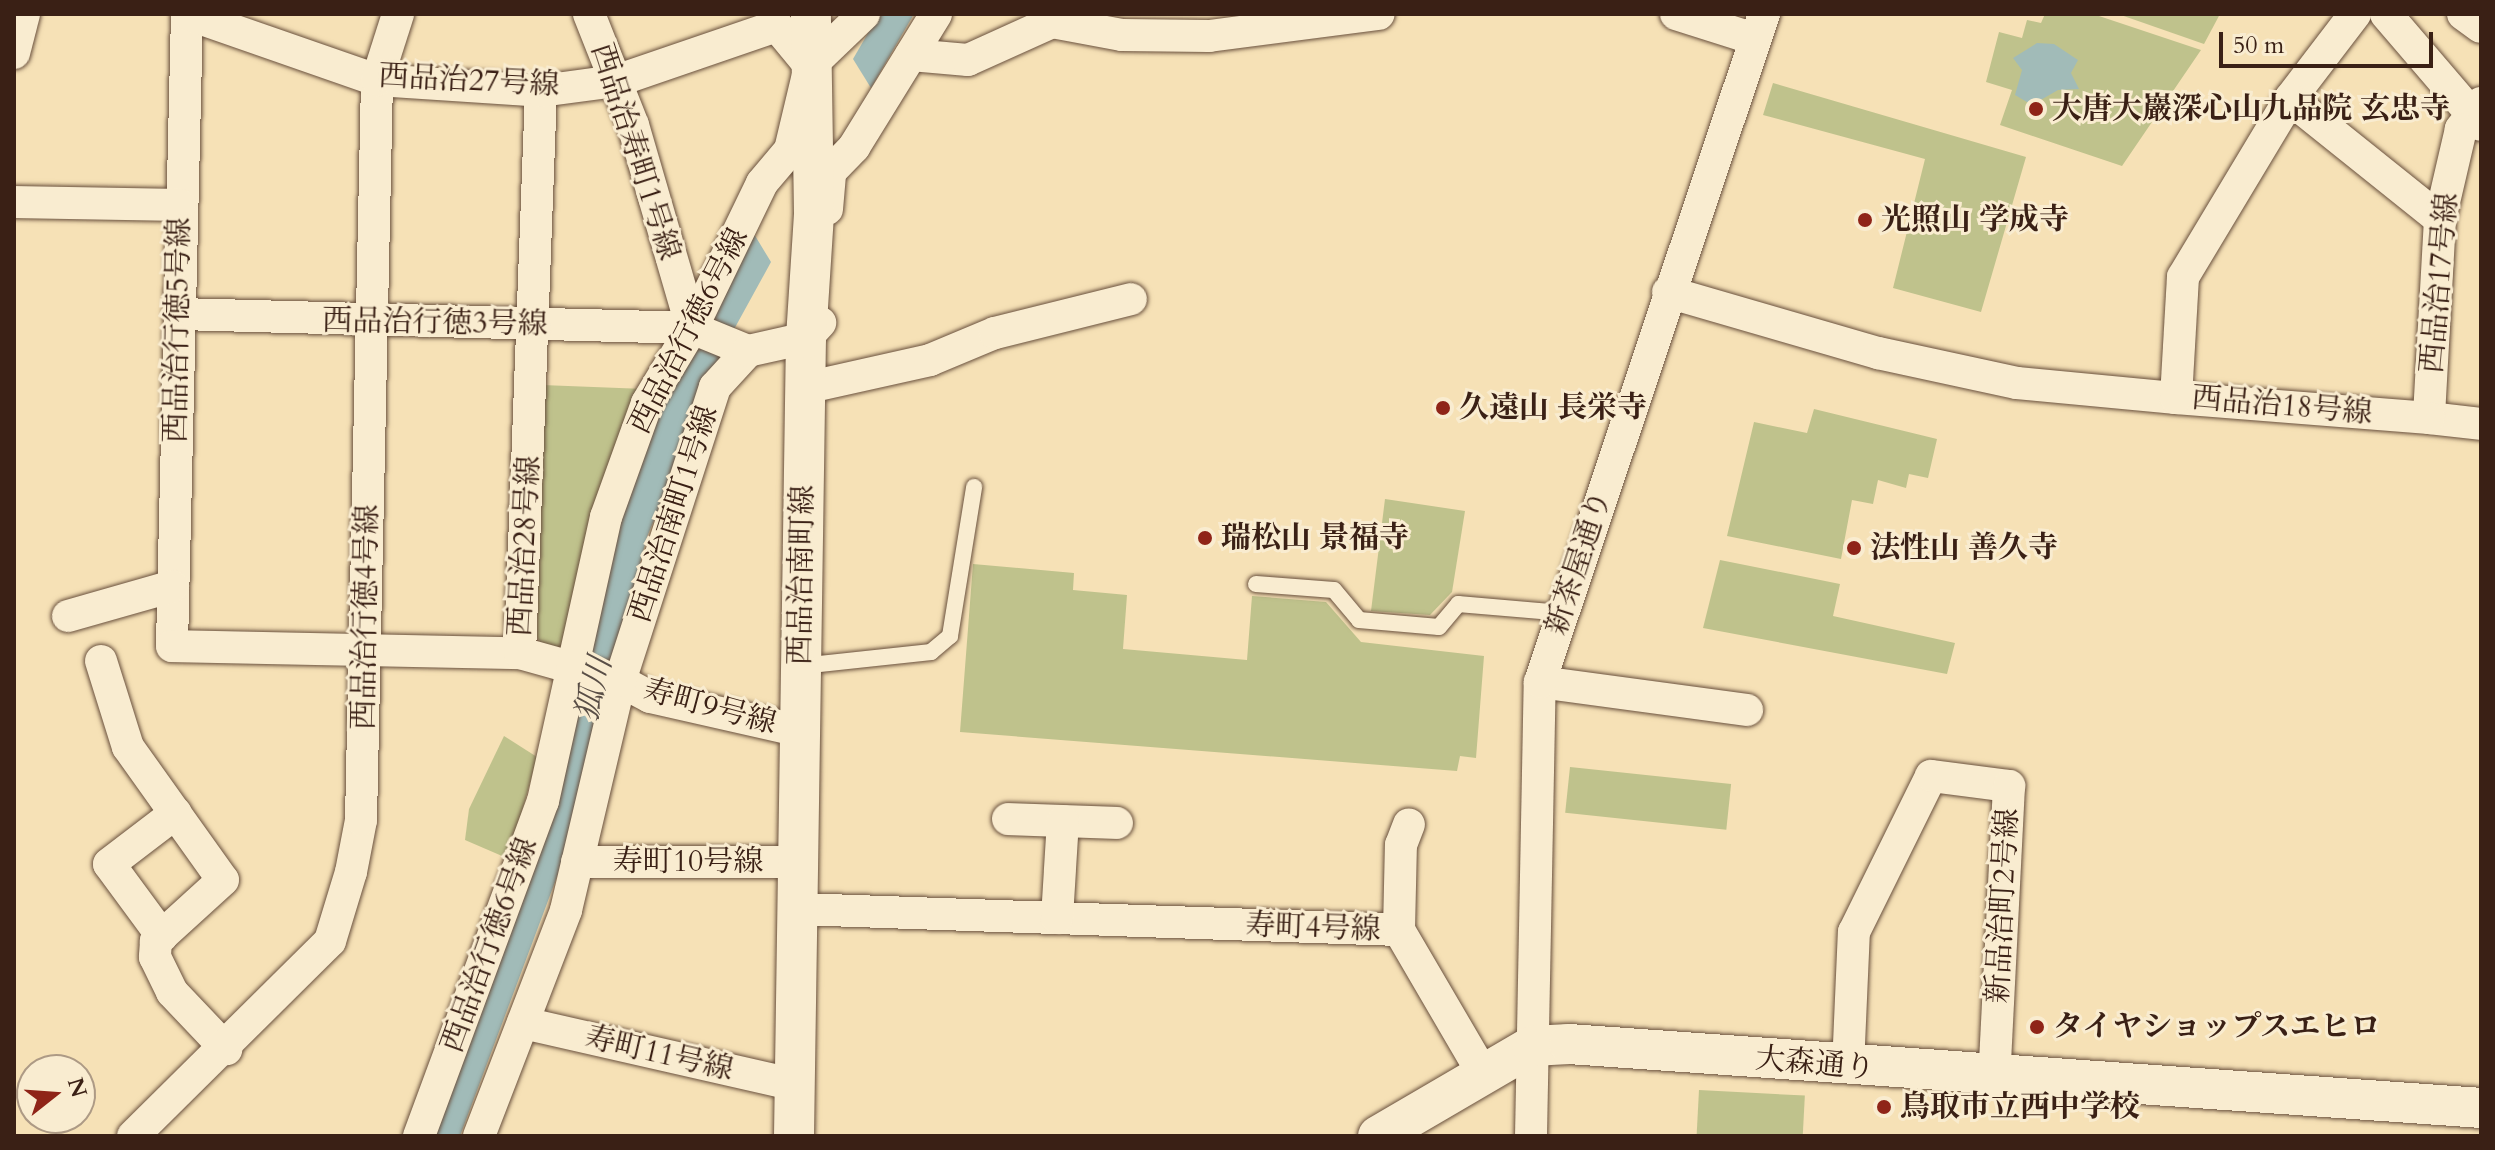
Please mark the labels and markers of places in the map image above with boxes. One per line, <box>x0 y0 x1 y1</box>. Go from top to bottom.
place label: 大唐大巖深心山九品院 玄忠寺 <box>2052 91 2450 127</box>
marker: 大唐大巖深心山九品院 玄忠寺 <box>2027 100 2045 118</box>
place label: 光照山 学成寺 <box>1881 202 2069 238</box>
marker: 光照山 学成寺 <box>1856 211 1874 229</box>
place label: 久遠山 長栄寺 <box>1459 390 1647 426</box>
marker: 久遠山 長栄寺 <box>1434 399 1452 417</box>
place label: 瑞松山 景福寺 <box>1221 520 1409 556</box>
marker: 瑞松山 景福寺 <box>1196 529 1214 547</box>
place label: 法性山 善久寺 <box>1870 530 2058 566</box>
marker: 法性山 善久寺 <box>1845 539 1863 557</box>
place label: タイヤショップスエヒロ <box>2053 1009 2383 1045</box>
marker: タイヤショップスエヒロ <box>2028 1018 2046 1036</box>
place label: 鳥取市立西中学校 <box>1900 1089 2140 1125</box>
marker: 鳥取市立西中学校 <box>1875 1098 1893 1116</box>

